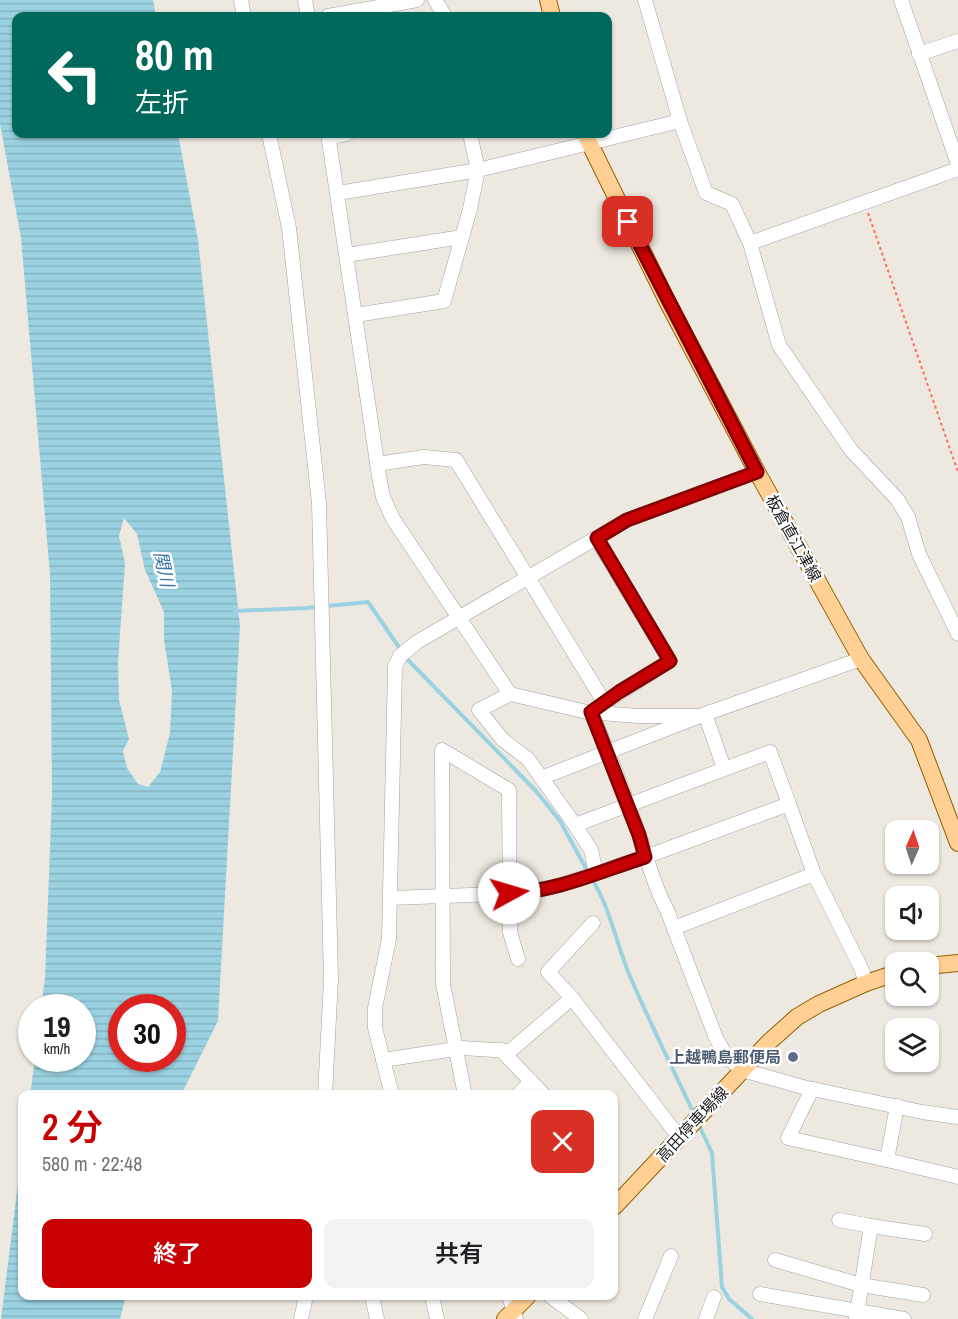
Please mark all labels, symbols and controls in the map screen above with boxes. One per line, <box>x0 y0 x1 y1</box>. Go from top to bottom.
text: 80 m <box>135 27 214 83</box>
icon: left <box>36 36 114 114</box>
text: 左折 <box>135 84 189 120</box>
pin <box>602 196 653 247</box>
icon: arrive <box>611 205 644 238</box>
street label: 板倉直江津線 <box>761 491 827 585</box>
water label: 関川 <box>148 549 180 591</box>
north arrow <box>885 820 939 874</box>
map controls <box>885 820 939 1072</box>
position arrow <box>477 861 541 925</box>
button: sound <box>885 886 939 940</box>
button: search <box>885 952 939 1006</box>
speed limit sign: 30 <box>108 994 186 1072</box>
text: 19 <box>43 1006 71 1046</box>
button: layers <box>885 1018 939 1072</box>
text: km/h <box>44 1038 70 1059</box>
place label: 上越鴨島郵便局 <box>669 1046 781 1068</box>
marker: 上越鴨島郵便局 <box>786 1050 800 1064</box>
street label: 高田停車場線 <box>651 1081 733 1167</box>
text: 2 分 <box>42 1103 103 1151</box>
button: close <box>531 1110 594 1173</box>
text: 580 m · 22:48 <box>42 1150 142 1177</box>
button: 終了 <box>42 1219 312 1288</box>
button: 共有 <box>324 1219 594 1288</box>

